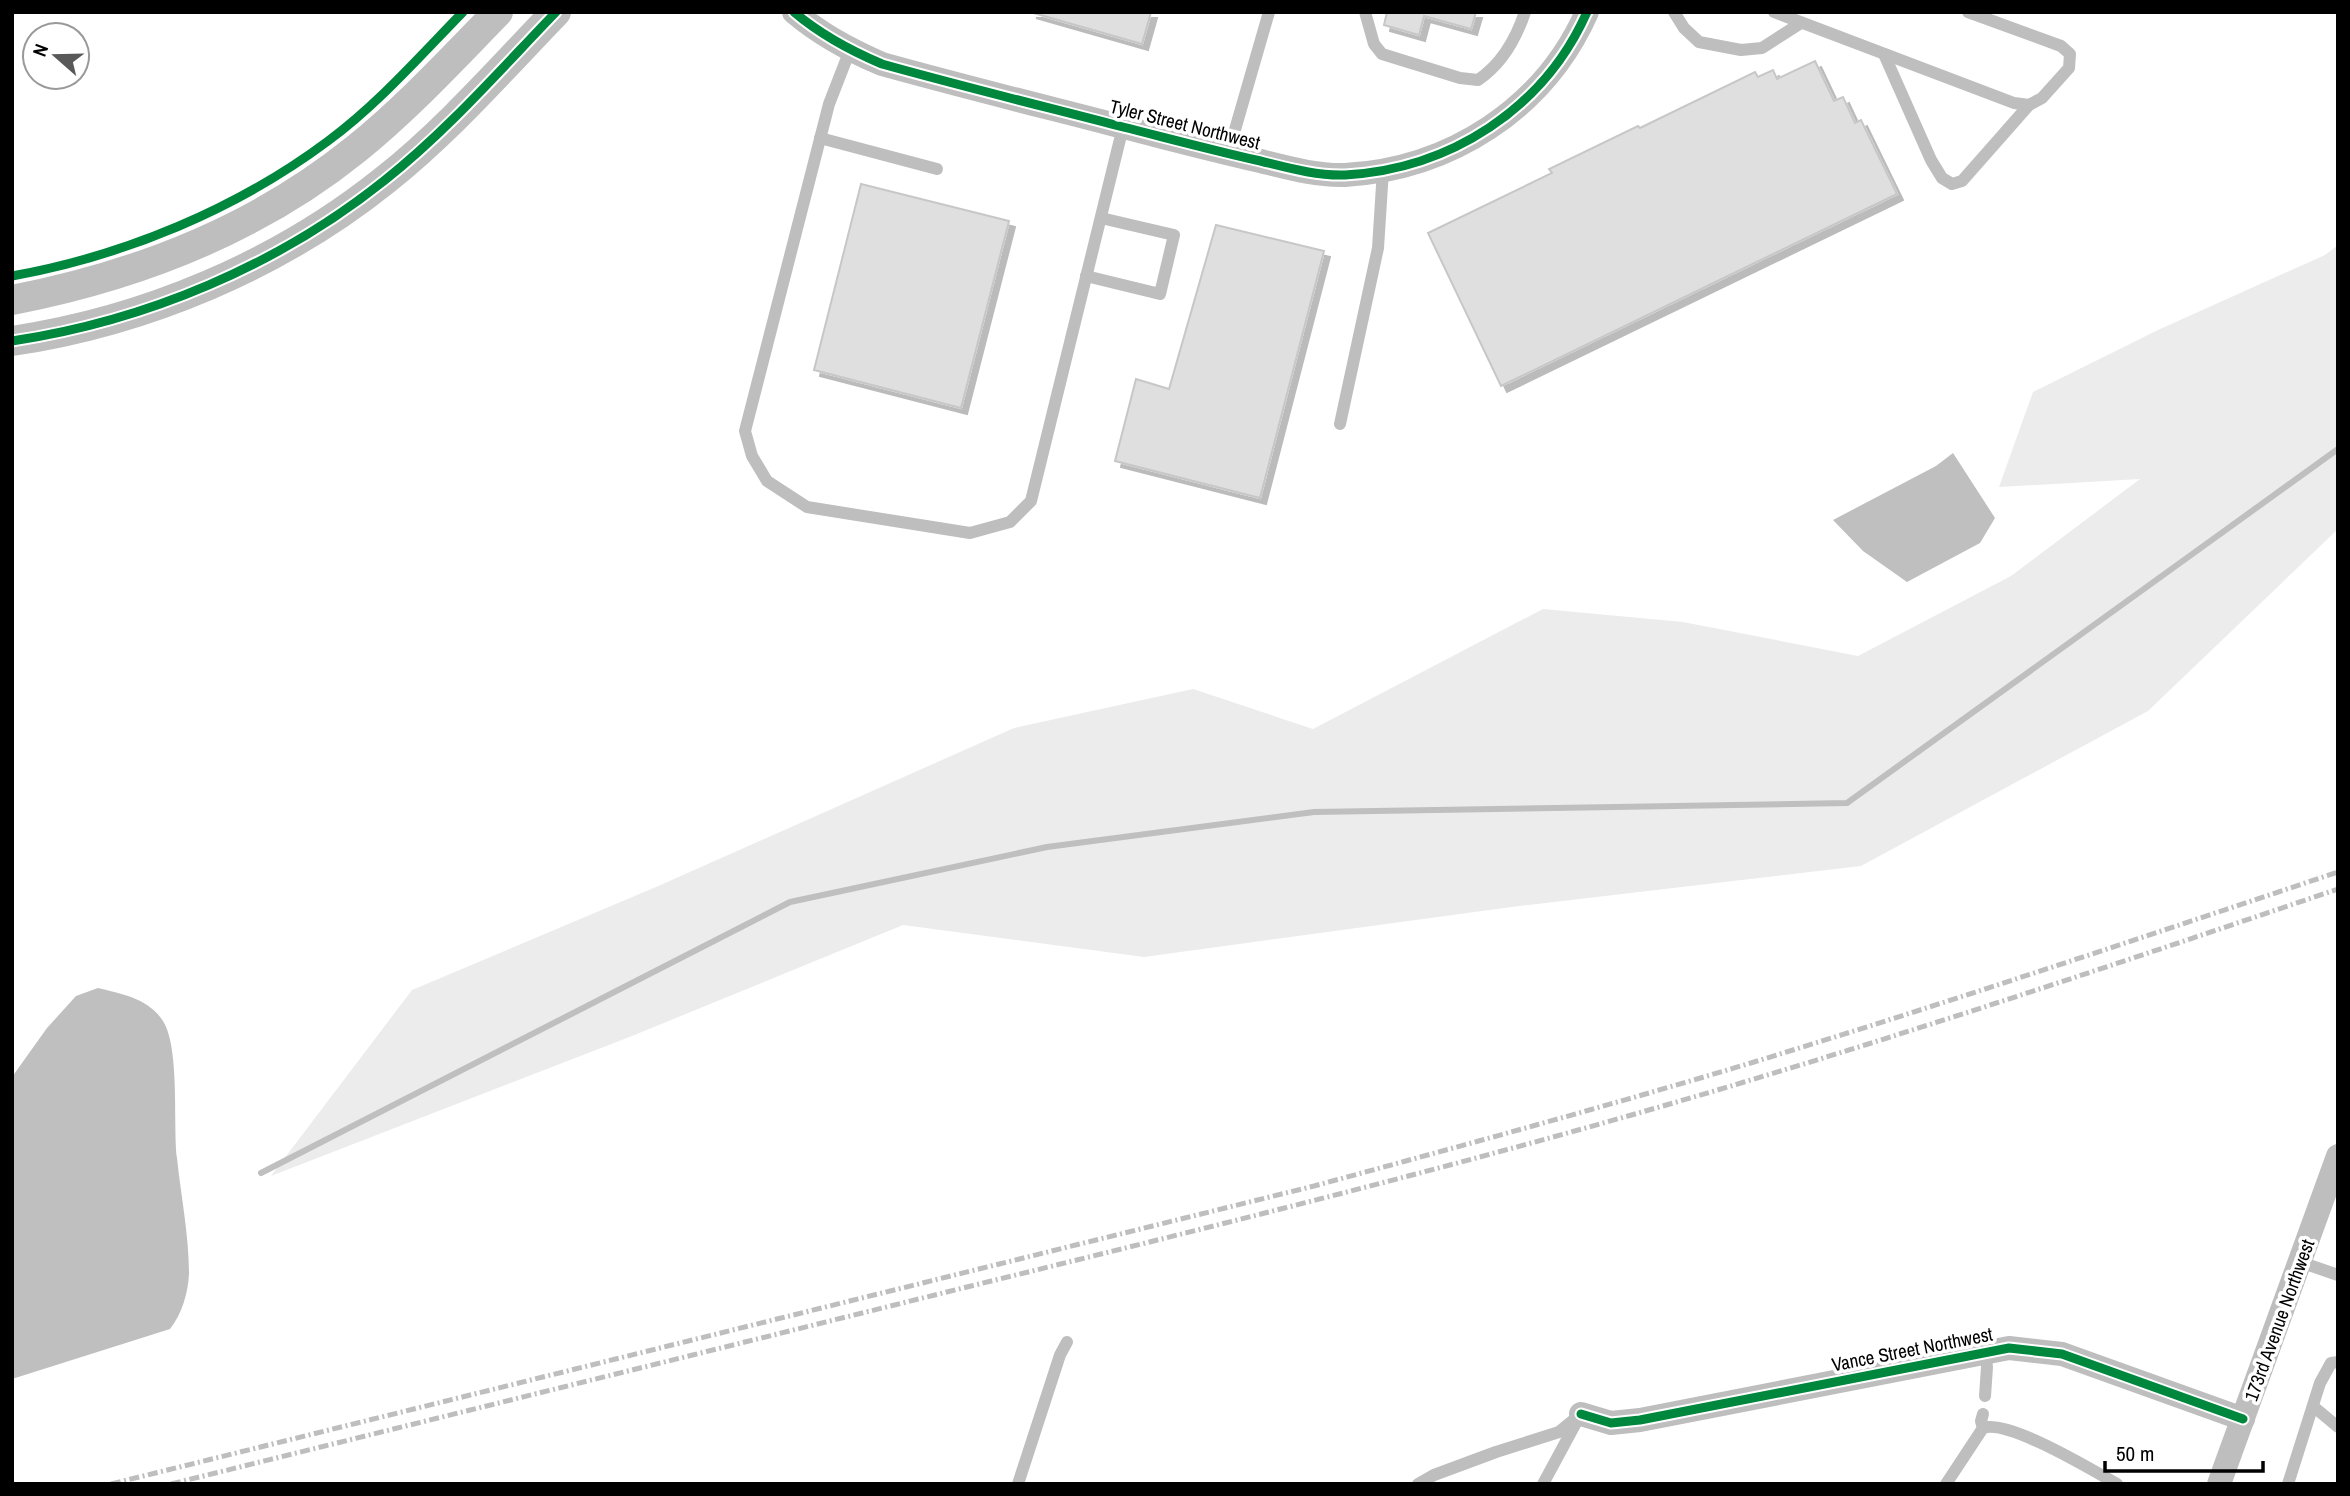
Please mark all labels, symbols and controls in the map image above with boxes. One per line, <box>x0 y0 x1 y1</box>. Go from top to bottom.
north arrow <box>21 21 91 91</box>
text: N <box>26 40 54 60</box>
street label: Tyler Street Northwest <box>1107 93 1264 155</box>
street label: 173rd Avenue Northwest <box>2238 1235 2321 1404</box>
street label: Vance Street Northwest <box>1829 1321 1995 1377</box>
scale bar <box>2105 1430 2262 1474</box>
text: 50 m <box>2116 1439 2154 1468</box>

